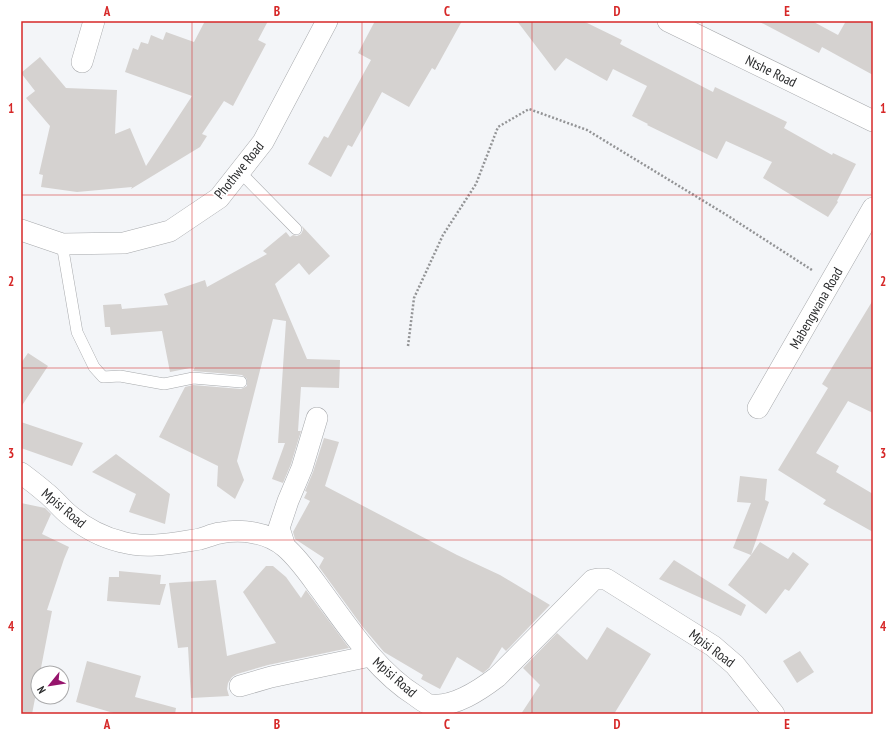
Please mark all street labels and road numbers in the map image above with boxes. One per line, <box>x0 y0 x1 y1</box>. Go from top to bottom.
street label: Ntshe Road <box>742 51 800 91</box>
street label: Phothwe Road <box>210 137 268 203</box>
street label: Mabengwana Road <box>785 264 847 352</box>
street label: Mpisi Road <box>38 484 90 532</box>
street label: Mpisi Road <box>686 625 738 671</box>
street label: Mpisi Road <box>369 653 421 701</box>

